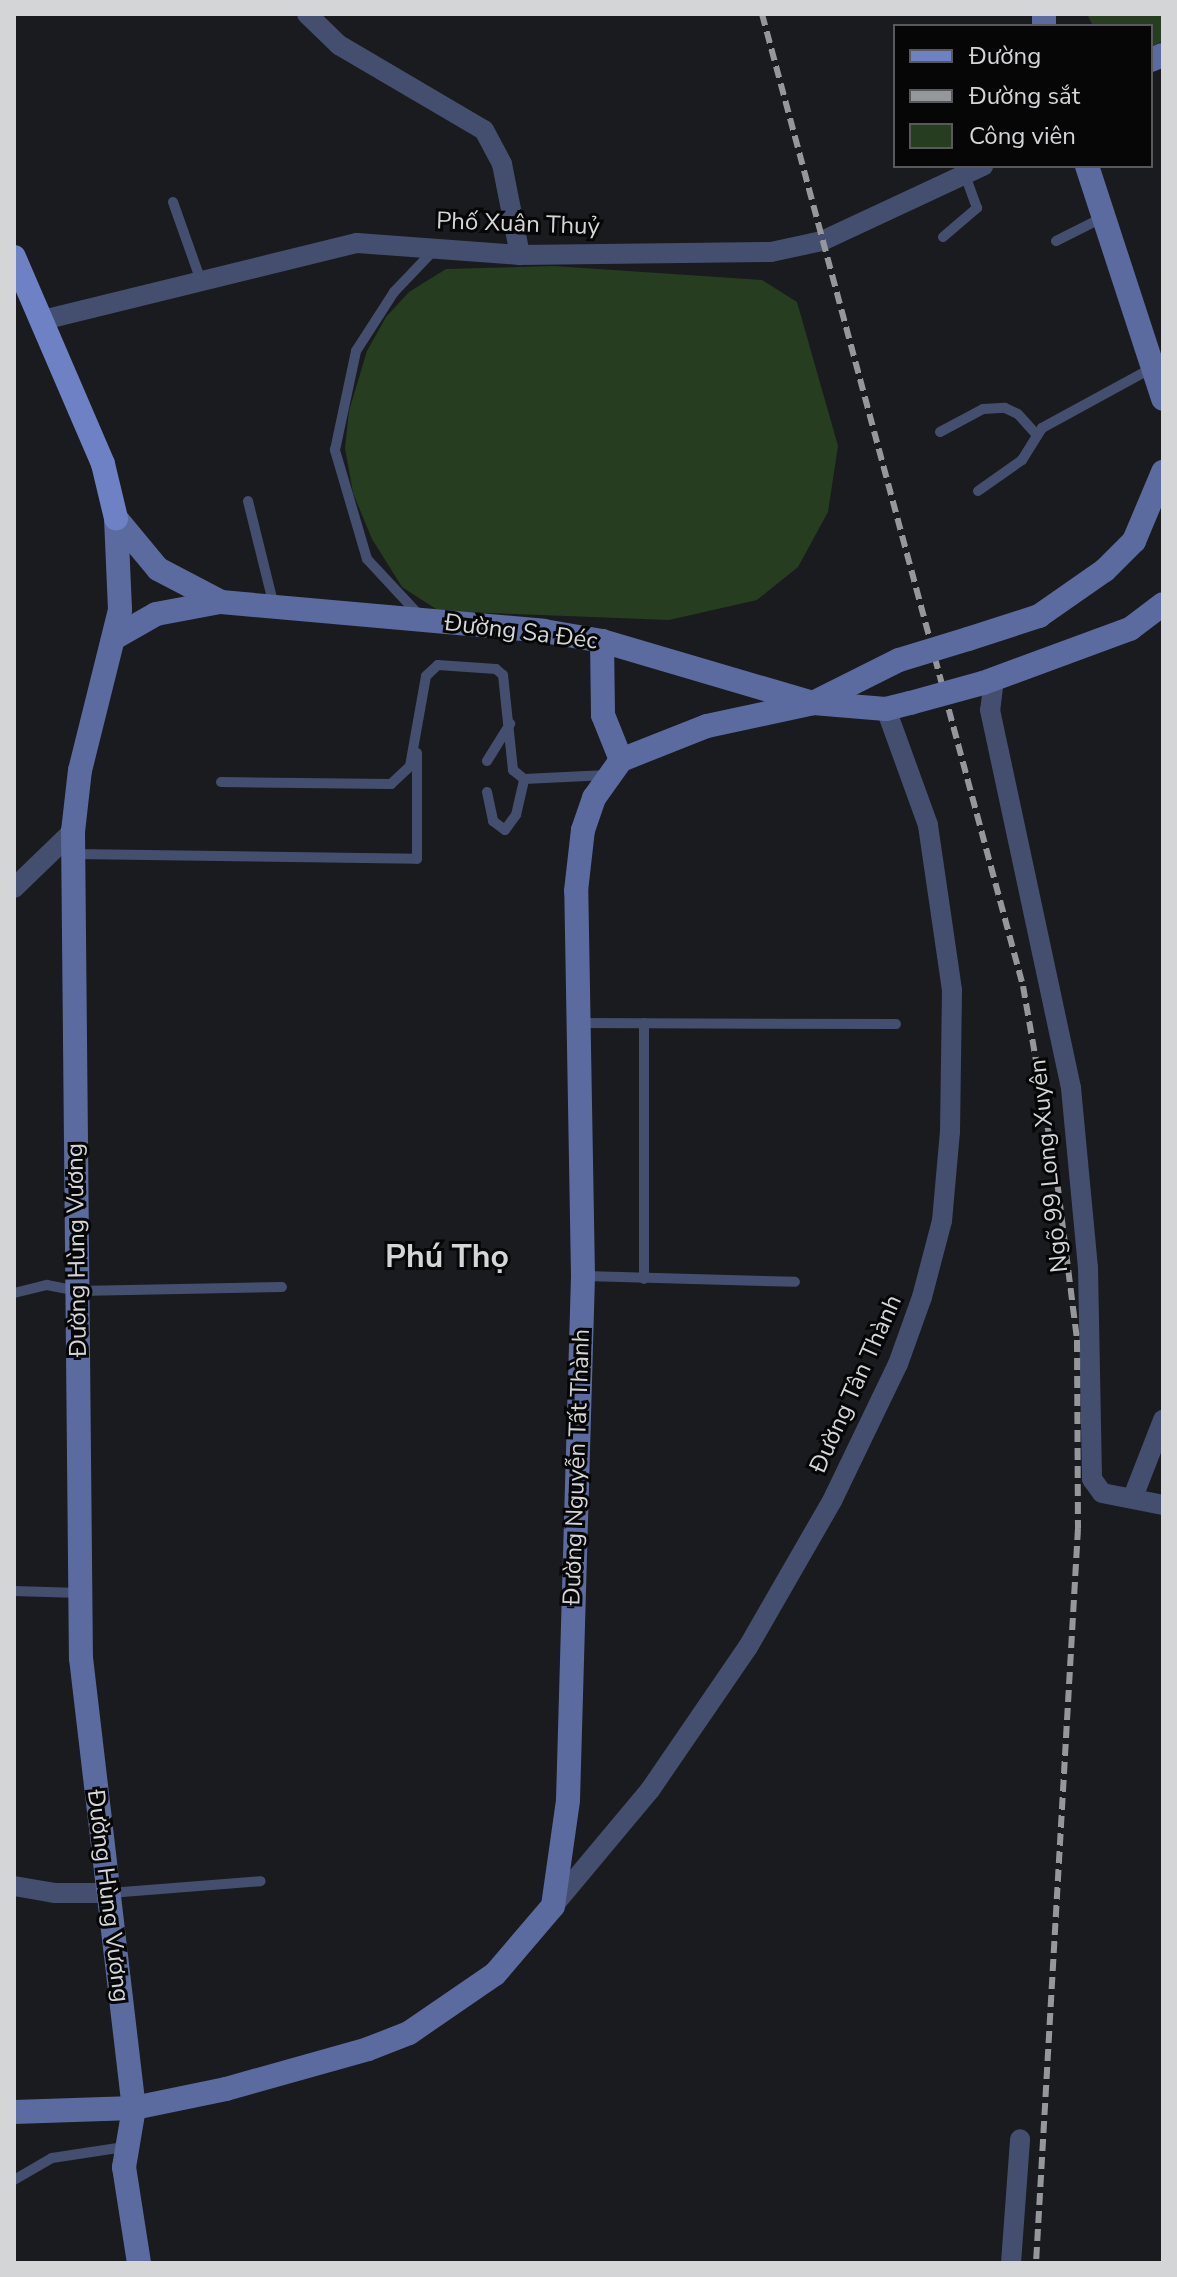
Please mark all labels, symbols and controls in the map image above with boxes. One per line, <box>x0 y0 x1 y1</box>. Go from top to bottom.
legend <box>893 24 1153 168</box>
text: Đường <box>969 40 1041 72</box>
text: Đường sắt <box>969 80 1080 112</box>
text: Công viên <box>969 120 1076 152</box>
street label: Phố Xuân Thuỷ <box>436 207 600 241</box>
street label: Đường Sa Đéc <box>443 608 599 656</box>
street label: Ngõ 99 Long Xuyên <box>1023 1058 1075 1274</box>
street label: Đường Hùng Vương <box>61 1143 93 1357</box>
district label: Phú Thọ <box>385 1238 509 1276</box>
street label: Đường Tân Thành <box>804 1291 908 1477</box>
street label: Đường Nguyễn Tất Thành <box>558 1328 596 1606</box>
street label: Đường Hùng Vương <box>81 1788 135 2004</box>

